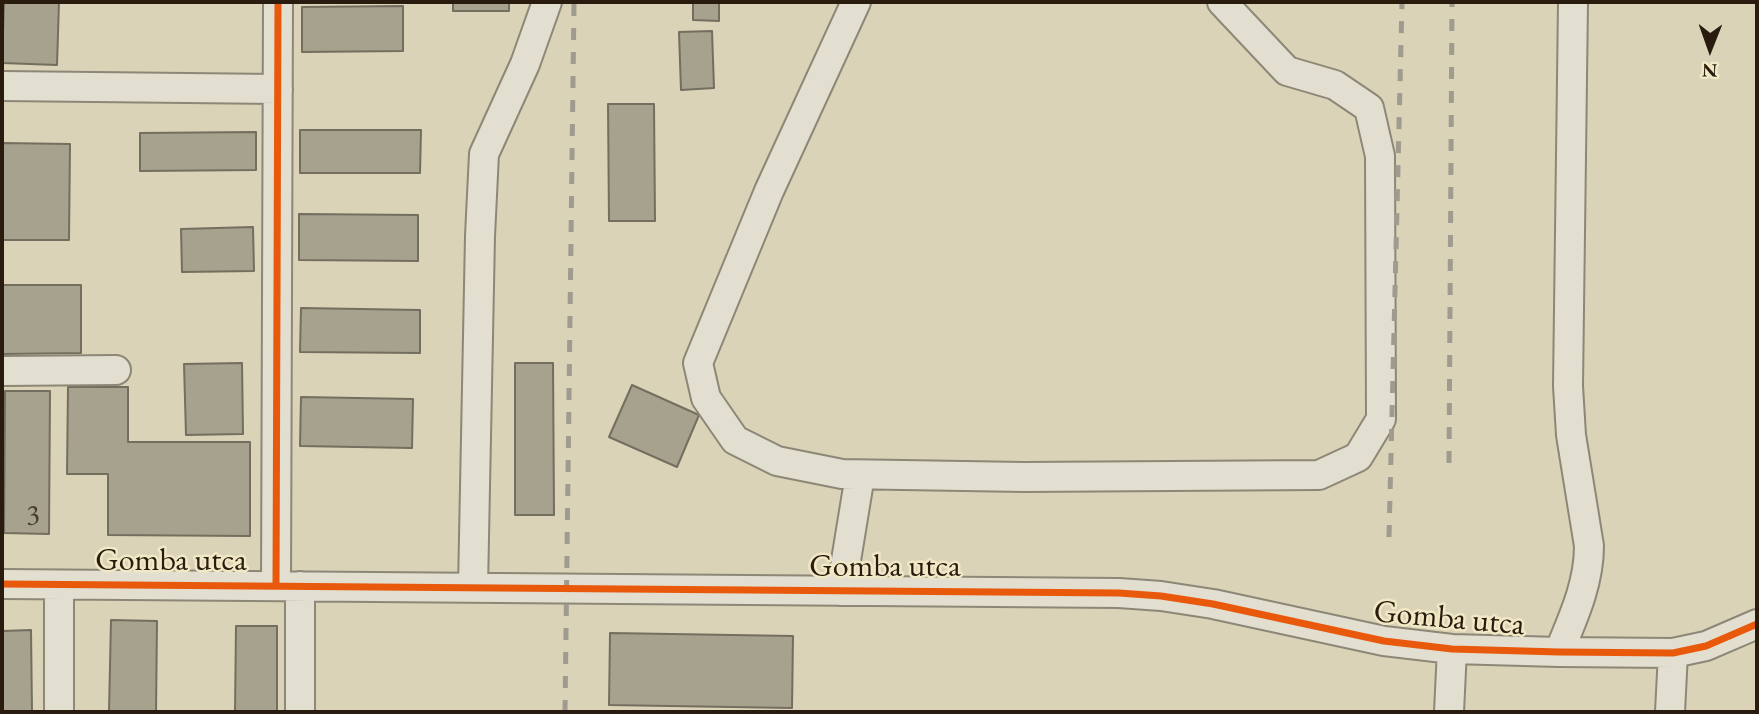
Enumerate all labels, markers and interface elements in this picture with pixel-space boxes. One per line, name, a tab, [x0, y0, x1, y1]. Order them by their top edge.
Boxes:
north arrow	[1675, 14, 1745, 84]
text: N	[1702, 58, 1718, 83]
house number: 3	[26, 499, 40, 533]
street label: Gomba utca	[95, 542, 247, 580]
street label: Gomba utca	[809, 548, 961, 586]
street label: Gomba utca	[1372, 593, 1526, 645]

